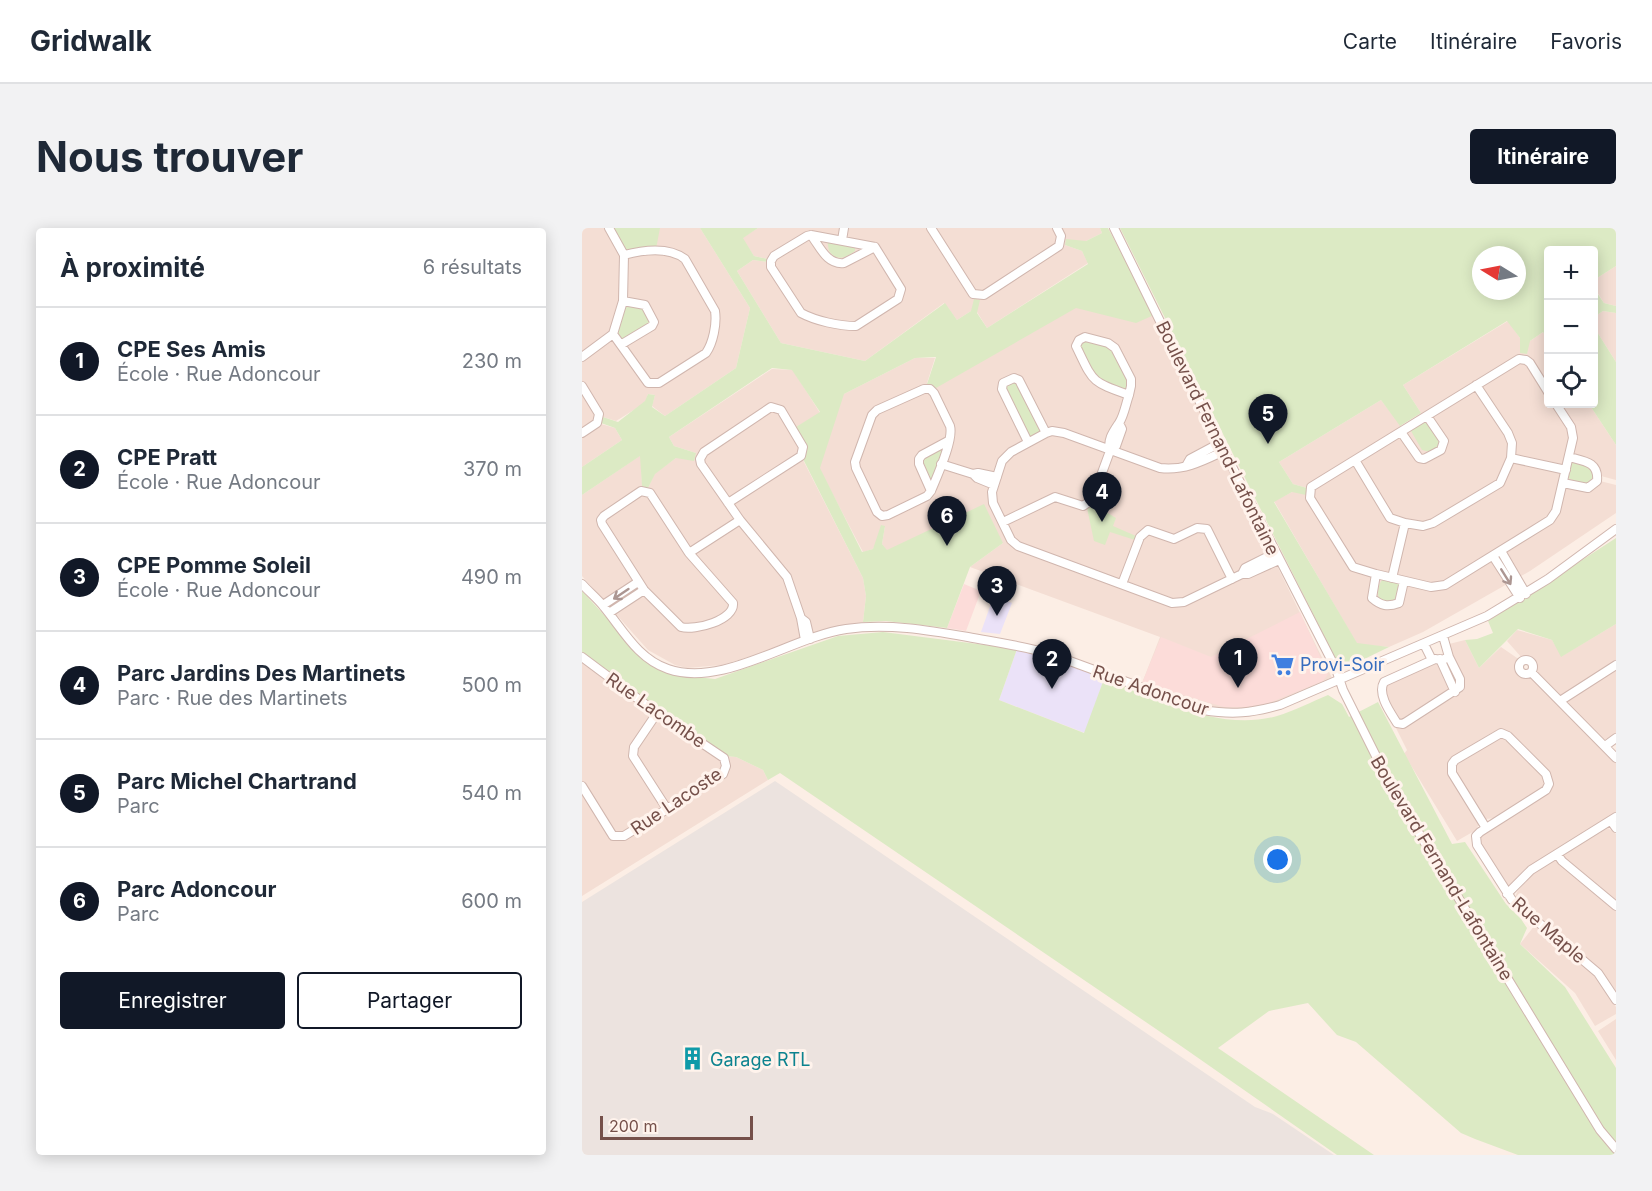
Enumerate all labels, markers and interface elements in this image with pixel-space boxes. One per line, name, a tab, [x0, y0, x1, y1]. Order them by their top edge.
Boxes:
text: Gridwalk	[30, 24, 152, 58]
text: Carte	[1343, 29, 1397, 54]
text: Itinéraire	[1430, 29, 1517, 54]
text: Favoris	[1550, 29, 1622, 54]
button: Itinéraire	[1470, 129, 1616, 184]
text: Nous trouver	[36, 131, 303, 182]
north arrow	[1472, 246, 1526, 300]
map controls	[1544, 246, 1598, 408]
button: +	[1544, 246, 1598, 300]
text: À proximité	[60, 252, 205, 283]
text: 6 résultats	[423, 255, 522, 279]
button: −	[1544, 300, 1598, 354]
street label: Boulevard Fernand-Lafontaine	[1152, 317, 1284, 559]
text: CPE Ses Amis	[117, 336, 266, 362]
text: 1	[75, 349, 84, 373]
text: 230 m	[462, 349, 522, 373]
button: locate	[1544, 354, 1598, 408]
text: École · Rue Adoncour	[117, 362, 321, 386]
pin: 5	[1248, 394, 1288, 444]
text: CPE Pratt	[117, 444, 217, 470]
text: 2	[73, 457, 86, 481]
text: 370 m	[463, 457, 522, 481]
text: École · Rue Adoncour	[117, 470, 321, 494]
pin: 4	[1082, 472, 1122, 522]
pin: 6	[928, 496, 967, 546]
text: CPE Pomme Soleil	[117, 552, 311, 578]
text: 3	[73, 565, 86, 589]
text: 490 m	[461, 565, 522, 589]
pin: 3	[978, 566, 1016, 616]
one-way arrow	[1501, 568, 1513, 585]
text: École · Rue Adoncour	[117, 578, 321, 602]
one-way arrow	[613, 588, 629, 600]
pin: 1	[1218, 638, 1258, 688]
pin: 2	[1032, 640, 1072, 689]
supermarket icon: Provi-Soir	[1269, 651, 1295, 677]
place label: Provi-Soir	[1300, 654, 1385, 675]
text: Parc Jardins Des Martinets	[117, 660, 406, 686]
street label: Rue Adoncour	[1090, 660, 1212, 720]
street label: Rue Lacombe	[602, 668, 710, 752]
text: 4	[73, 673, 86, 697]
text: 500 m	[461, 673, 522, 697]
text: Parc · Rue des Martinets	[117, 686, 348, 710]
street label: Boulevard Fernand-Lafontaine	[1367, 752, 1517, 984]
street label: Rue Lacoste	[627, 763, 725, 839]
text: Parc Michel Chartrand	[117, 768, 357, 794]
text: 5	[73, 781, 86, 805]
text: 540 m	[461, 781, 522, 805]
text: Parc	[117, 794, 160, 818]
your location	[1263, 845, 1292, 874]
text: Parc Adoncour	[117, 876, 276, 902]
text: 6	[73, 889, 86, 913]
text: 600 m	[461, 889, 522, 913]
street label: Rue Maple	[1508, 893, 1590, 967]
text: Parc	[117, 902, 160, 926]
button: Enregistrer	[60, 972, 285, 1029]
button: Partager	[297, 972, 522, 1029]
building icon: Garage RTL	[679, 1046, 705, 1072]
place label: Garage RTL	[710, 1049, 810, 1070]
scale bar	[600, 1113, 753, 1140]
text: 200 m	[609, 1116, 657, 1136]

